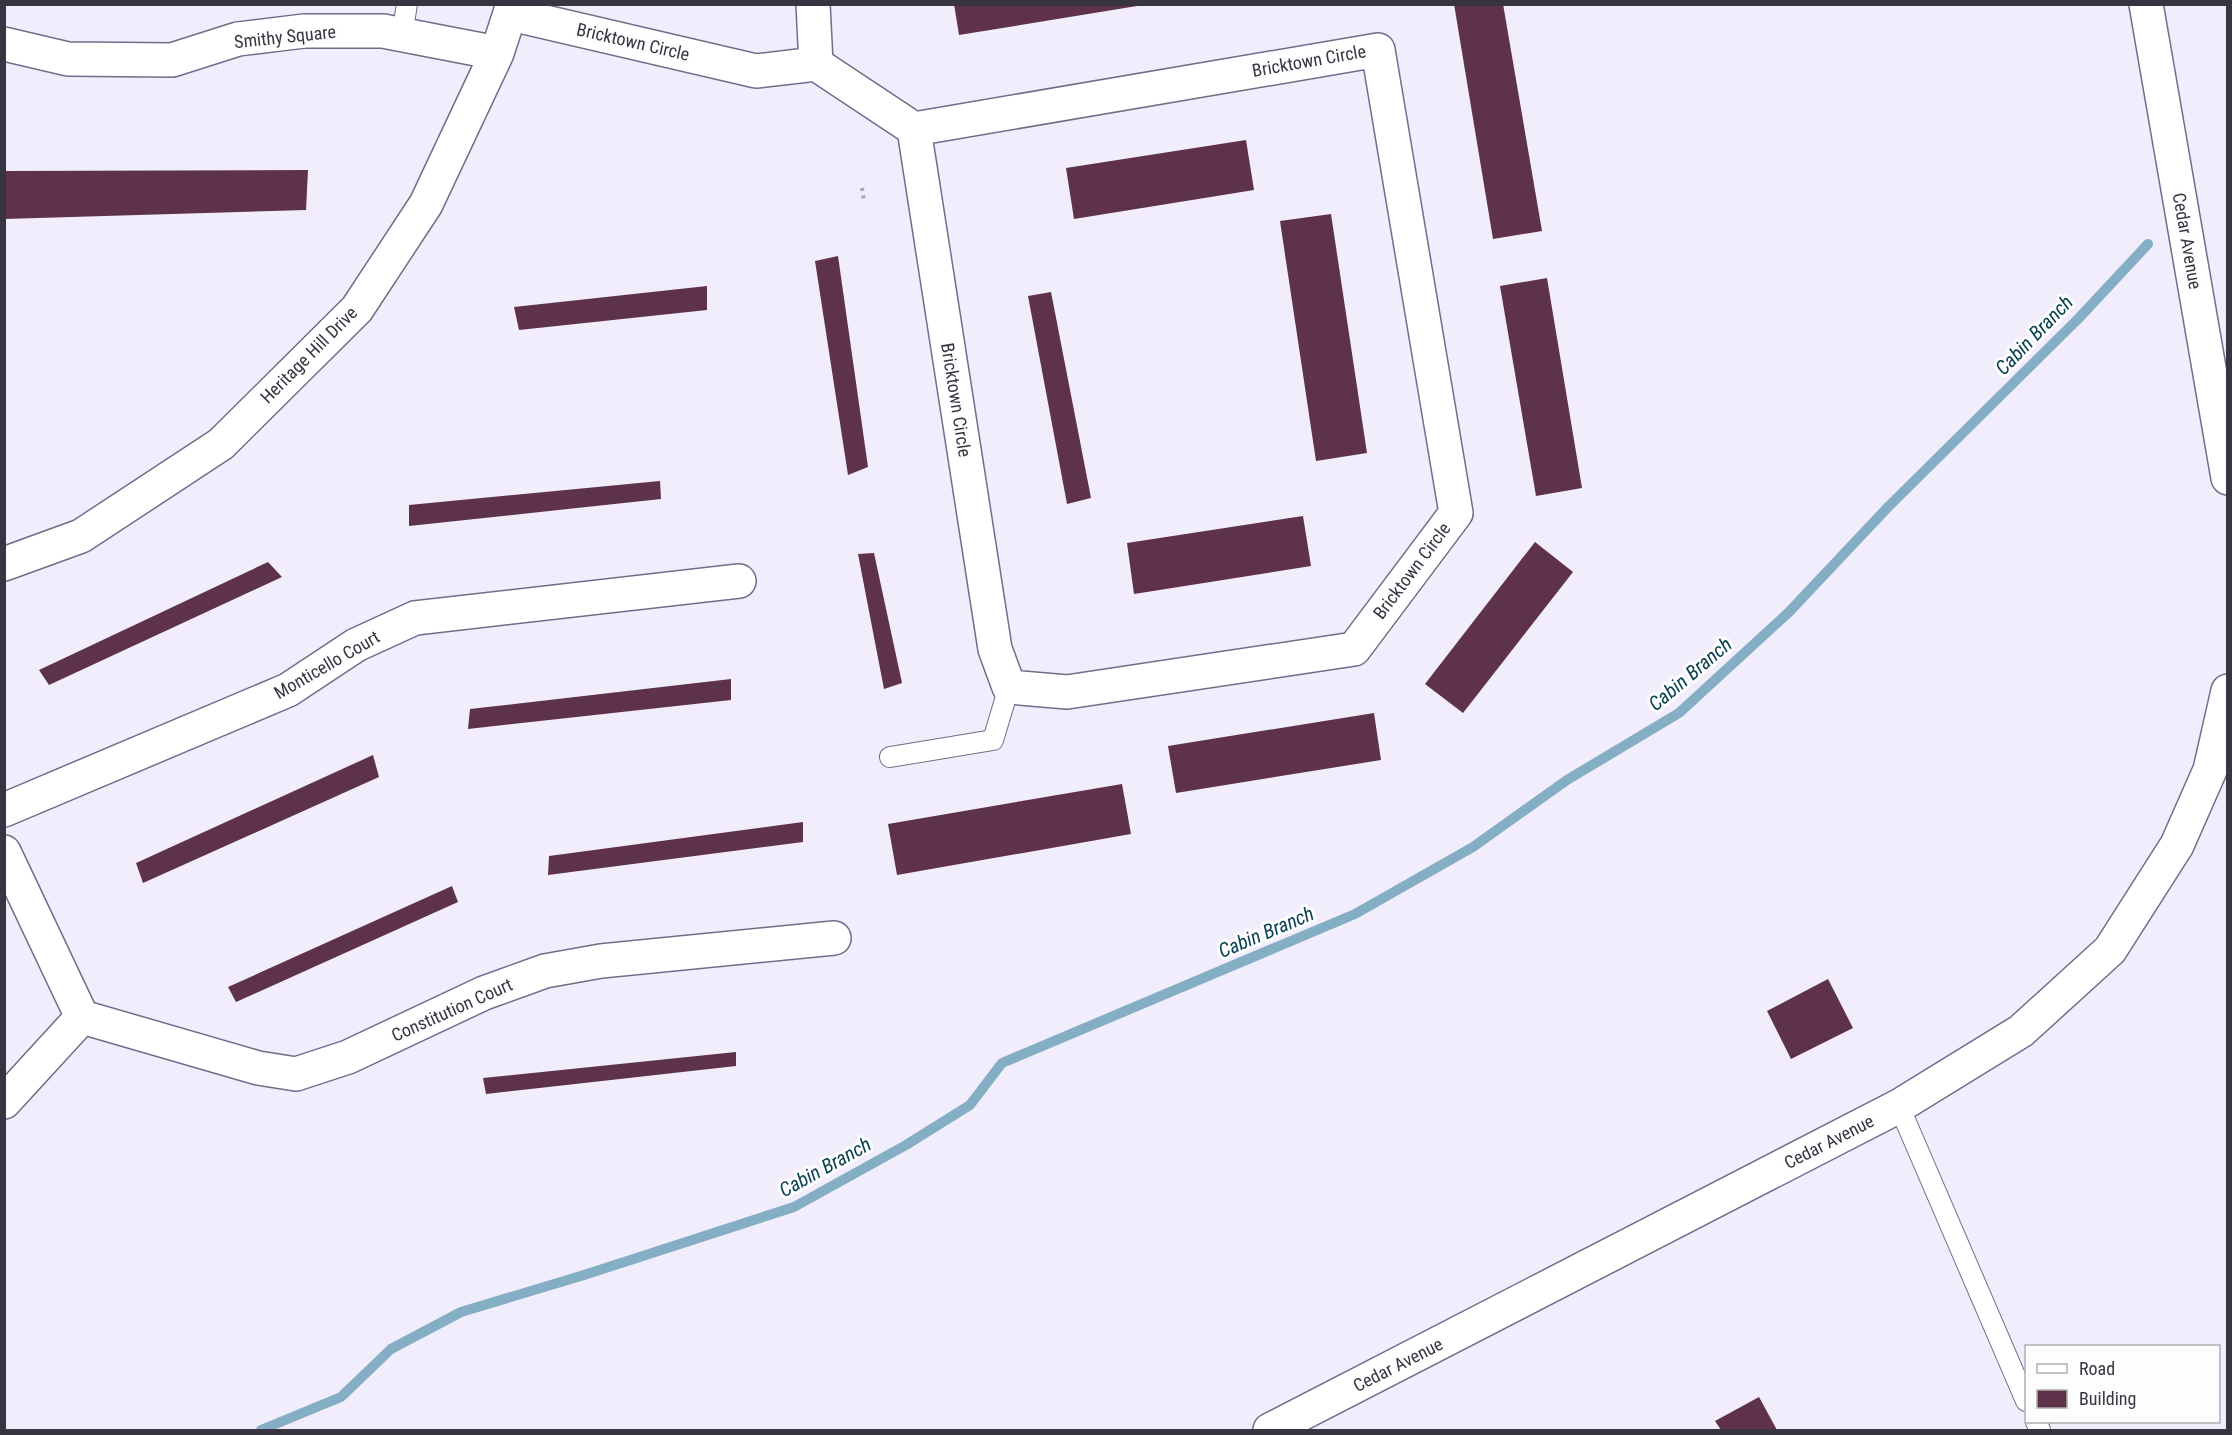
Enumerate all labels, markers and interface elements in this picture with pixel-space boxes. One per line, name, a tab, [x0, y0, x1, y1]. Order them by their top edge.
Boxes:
street label: Bricktown Circle	[575, 18, 692, 65]
street label: Smithy Square	[233, 21, 337, 52]
street label: Bricktown Circle	[1250, 40, 1367, 81]
street label: Cedar Avenue	[2169, 191, 2206, 291]
water label: Cabin Branch	[1990, 290, 2078, 380]
street label: Heritage Hill Drive	[256, 302, 361, 407]
street label: Bricktown Circle	[937, 341, 976, 458]
street label: Bricktown Circle	[1369, 518, 1455, 623]
street label: Monticello Court	[270, 626, 383, 703]
water label: Cabin Branch	[1643, 632, 1737, 716]
water label: Cabin Branch	[1215, 901, 1317, 963]
street label: Constitution Court	[388, 973, 516, 1046]
street label: Cedar Avenue	[1781, 1110, 1877, 1173]
water label: Cabin Branch	[775, 1132, 875, 1202]
street label: Cedar Avenue	[1350, 1333, 1446, 1396]
legend	[2025, 1345, 2220, 1423]
text: Road	[2079, 1358, 2115, 1379]
text: Building	[2079, 1388, 2136, 1409]

